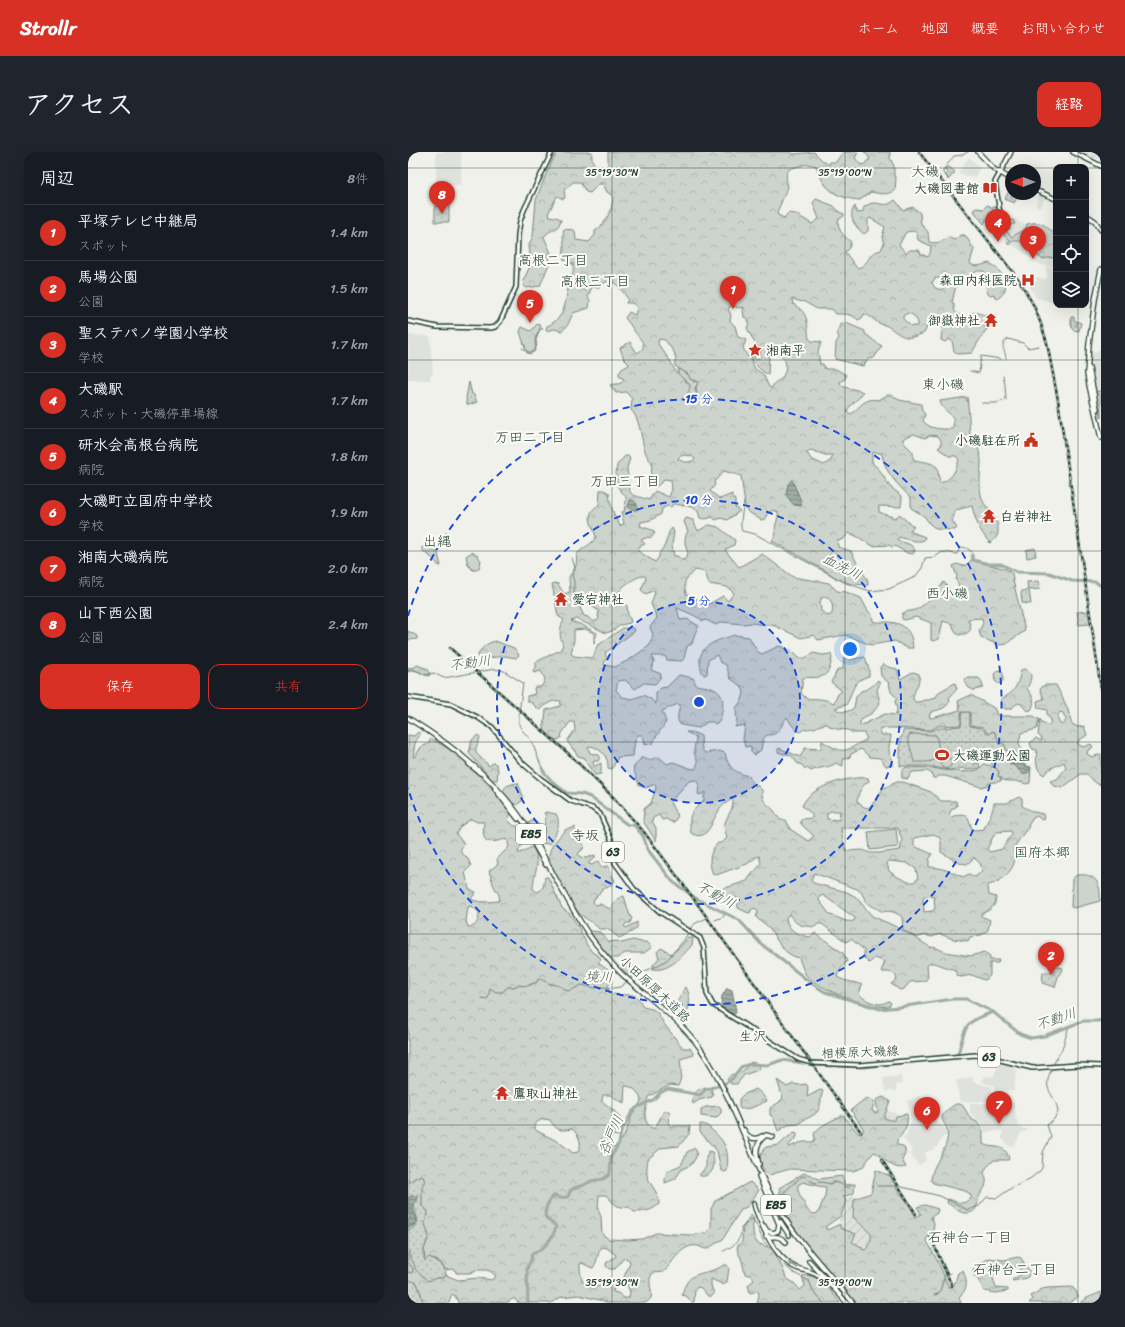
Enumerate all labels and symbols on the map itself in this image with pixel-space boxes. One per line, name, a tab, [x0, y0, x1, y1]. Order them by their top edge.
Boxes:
district label: 大磯	[911, 159, 939, 184]
text: 35°19'30"N	[586, 164, 639, 182]
text: 35°19'00"N	[818, 164, 872, 182]
north arrow	[1005, 164, 1041, 200]
place label: 大磯図書館	[914, 177, 979, 200]
library icon: 大磯図書館	[982, 180, 998, 196]
pin: 8	[429, 181, 455, 214]
pin: 4	[985, 209, 1011, 242]
pin: 3	[1020, 226, 1046, 259]
district label: 高根二丁目	[518, 248, 588, 273]
district label: 高根三丁目	[560, 269, 630, 294]
place label: 森田内科医院	[939, 269, 1017, 292]
hospital icon: 森田内科医院	[1020, 272, 1036, 288]
pin: 1	[720, 276, 746, 309]
pin: 5	[517, 290, 543, 323]
place label: 御嶽神社	[928, 309, 980, 332]
temple icon: 御嶽神社	[983, 312, 999, 328]
place label: 湘南平	[766, 339, 805, 362]
place icon: 湘南平	[747, 342, 763, 358]
district label: 東小磯	[922, 372, 964, 397]
text: 15 分	[685, 388, 713, 410]
district label: 万田二丁目	[495, 425, 565, 450]
place label: 小磯駐在所	[955, 429, 1020, 452]
public building icon: 小磯駐在所	[1023, 432, 1039, 448]
district label: 万田三丁目	[590, 469, 660, 494]
text: 10 分	[685, 489, 713, 511]
place label: 白岩神社	[1000, 505, 1052, 528]
temple icon: 白岩神社	[981, 508, 997, 524]
district label: 出縄	[423, 529, 451, 554]
water label: 血洗川	[818, 547, 866, 587]
district label: 西小磯	[926, 581, 968, 606]
place label: 愛宕神社	[572, 588, 624, 611]
text: 5 分	[688, 590, 710, 612]
temple icon: 愛宕神社	[553, 591, 569, 607]
your location	[840, 639, 860, 659]
water label: 不動川	[448, 648, 492, 678]
centre of rings	[692, 695, 706, 709]
place label: 大磯運動公園	[953, 744, 1031, 767]
sports icon: 大磯運動公園	[934, 747, 950, 763]
district label: 寺坂	[571, 823, 599, 848]
road number: E85	[516, 824, 546, 844]
district label: 国府本郷	[1014, 840, 1070, 865]
road number: 63	[602, 842, 624, 862]
water label: 不動川	[692, 874, 740, 916]
pin: 2	[1038, 942, 1064, 975]
street label: 小田原厚木道路	[614, 950, 696, 1028]
water label: 境川	[585, 964, 613, 990]
water label: 不動川	[1032, 1001, 1080, 1037]
district label: 生沢	[739, 1024, 767, 1049]
street label: 相模原大磯線	[821, 1039, 900, 1065]
road number: 63	[978, 1047, 1000, 1067]
place label: 鷹取山神社	[513, 1082, 578, 1105]
temple icon: 鷹取山神社	[494, 1085, 510, 1101]
pin: 7	[986, 1091, 1012, 1124]
pin: 6	[914, 1097, 940, 1130]
water label: 谷戸川	[591, 1111, 631, 1159]
road number: E85	[761, 1195, 791, 1215]
district label: 石神台一丁目	[928, 1225, 1012, 1250]
district label: 石神台二丁目	[973, 1257, 1057, 1282]
one-way arrow	[787, 1262, 799, 1269]
text: 35°19'30"N	[586, 1274, 639, 1292]
text: 35°19'00"N	[818, 1274, 872, 1292]

